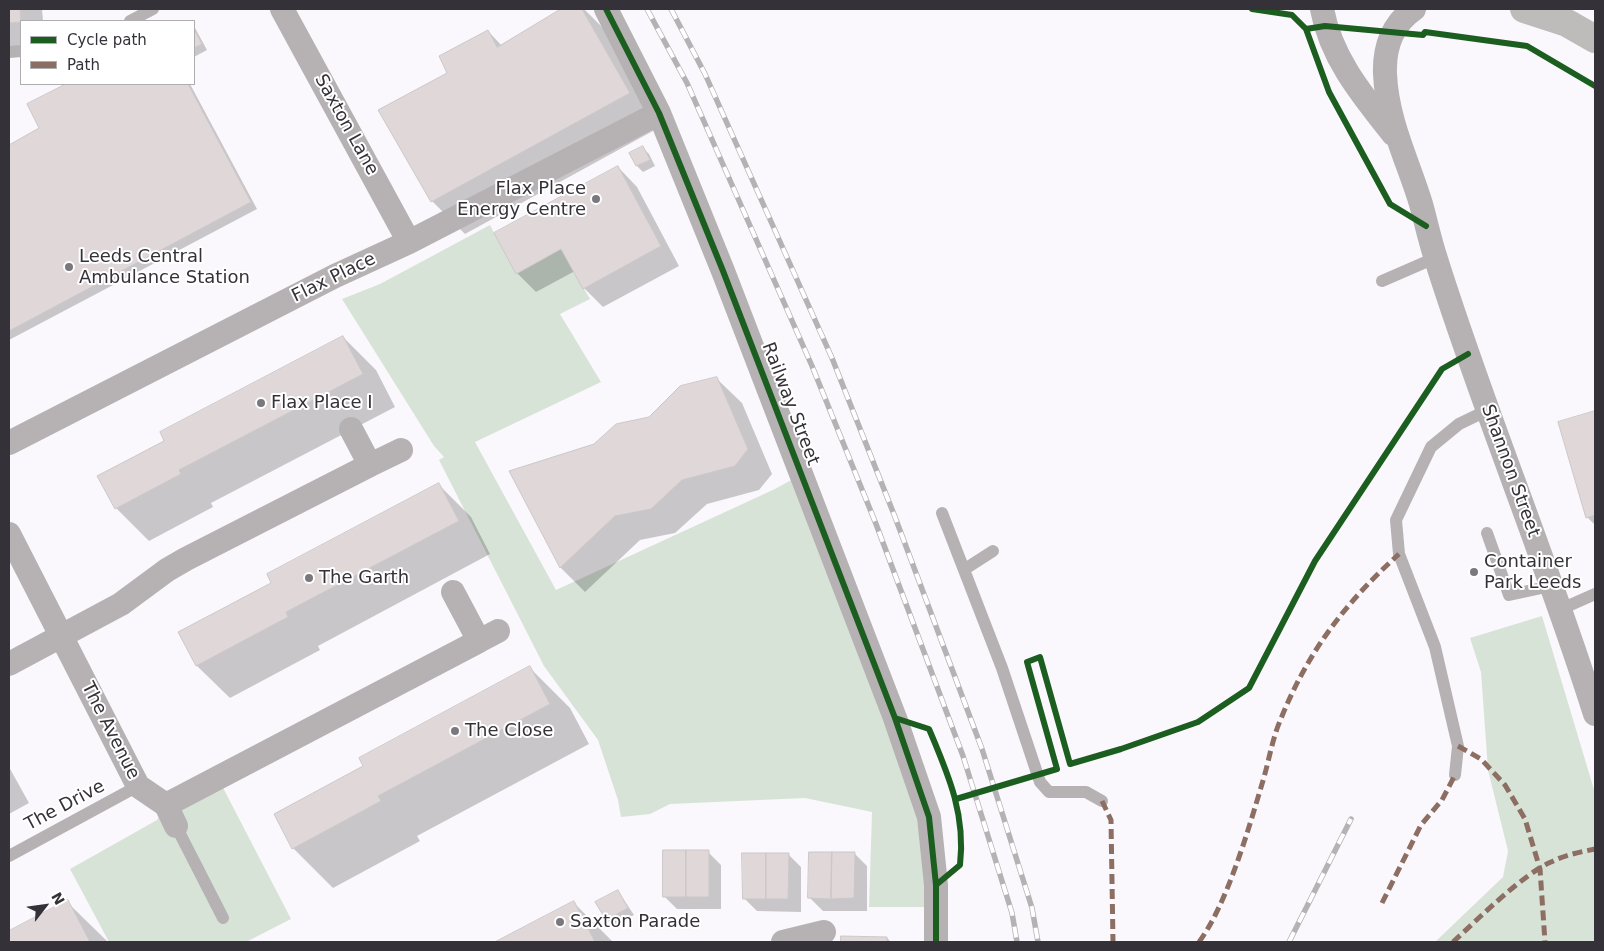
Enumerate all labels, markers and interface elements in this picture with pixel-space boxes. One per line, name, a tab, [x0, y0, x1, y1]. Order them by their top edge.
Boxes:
legend	[20, 20, 195, 85]
text: Cycle path	[67, 31, 147, 49]
text: Path	[67, 56, 100, 74]
street label: Saxton Lane	[309, 71, 383, 179]
place label: Flax Place Energy Centre	[457, 178, 586, 220]
marker: Flax Place Energy Centre	[590, 193, 602, 205]
place label: Leeds Central Ambulance Station	[79, 246, 250, 288]
street label: Flax Place	[289, 248, 379, 308]
marker: Leeds Central Ambulance Station	[63, 261, 75, 273]
street label: Railway Street	[757, 339, 823, 469]
place label: Flax Place I	[271, 392, 373, 414]
marker: Flax Place I	[255, 397, 267, 409]
street label: Shannon Street	[1476, 402, 1544, 540]
place label: Container Park Leeds	[1484, 551, 1581, 594]
marker: Container Park Leeds	[1468, 566, 1480, 578]
place label: The Garth	[319, 567, 409, 589]
marker: The Garth	[303, 572, 315, 584]
street label: The Avenue	[76, 679, 144, 783]
place label: The Close	[465, 720, 553, 742]
marker: The Close	[449, 725, 461, 737]
street label: The Drive	[21, 776, 109, 836]
north arrow	[20, 881, 70, 931]
text: N	[48, 889, 68, 908]
place label: Saxton Parade	[570, 911, 700, 933]
marker: Saxton Parade	[554, 916, 566, 928]

